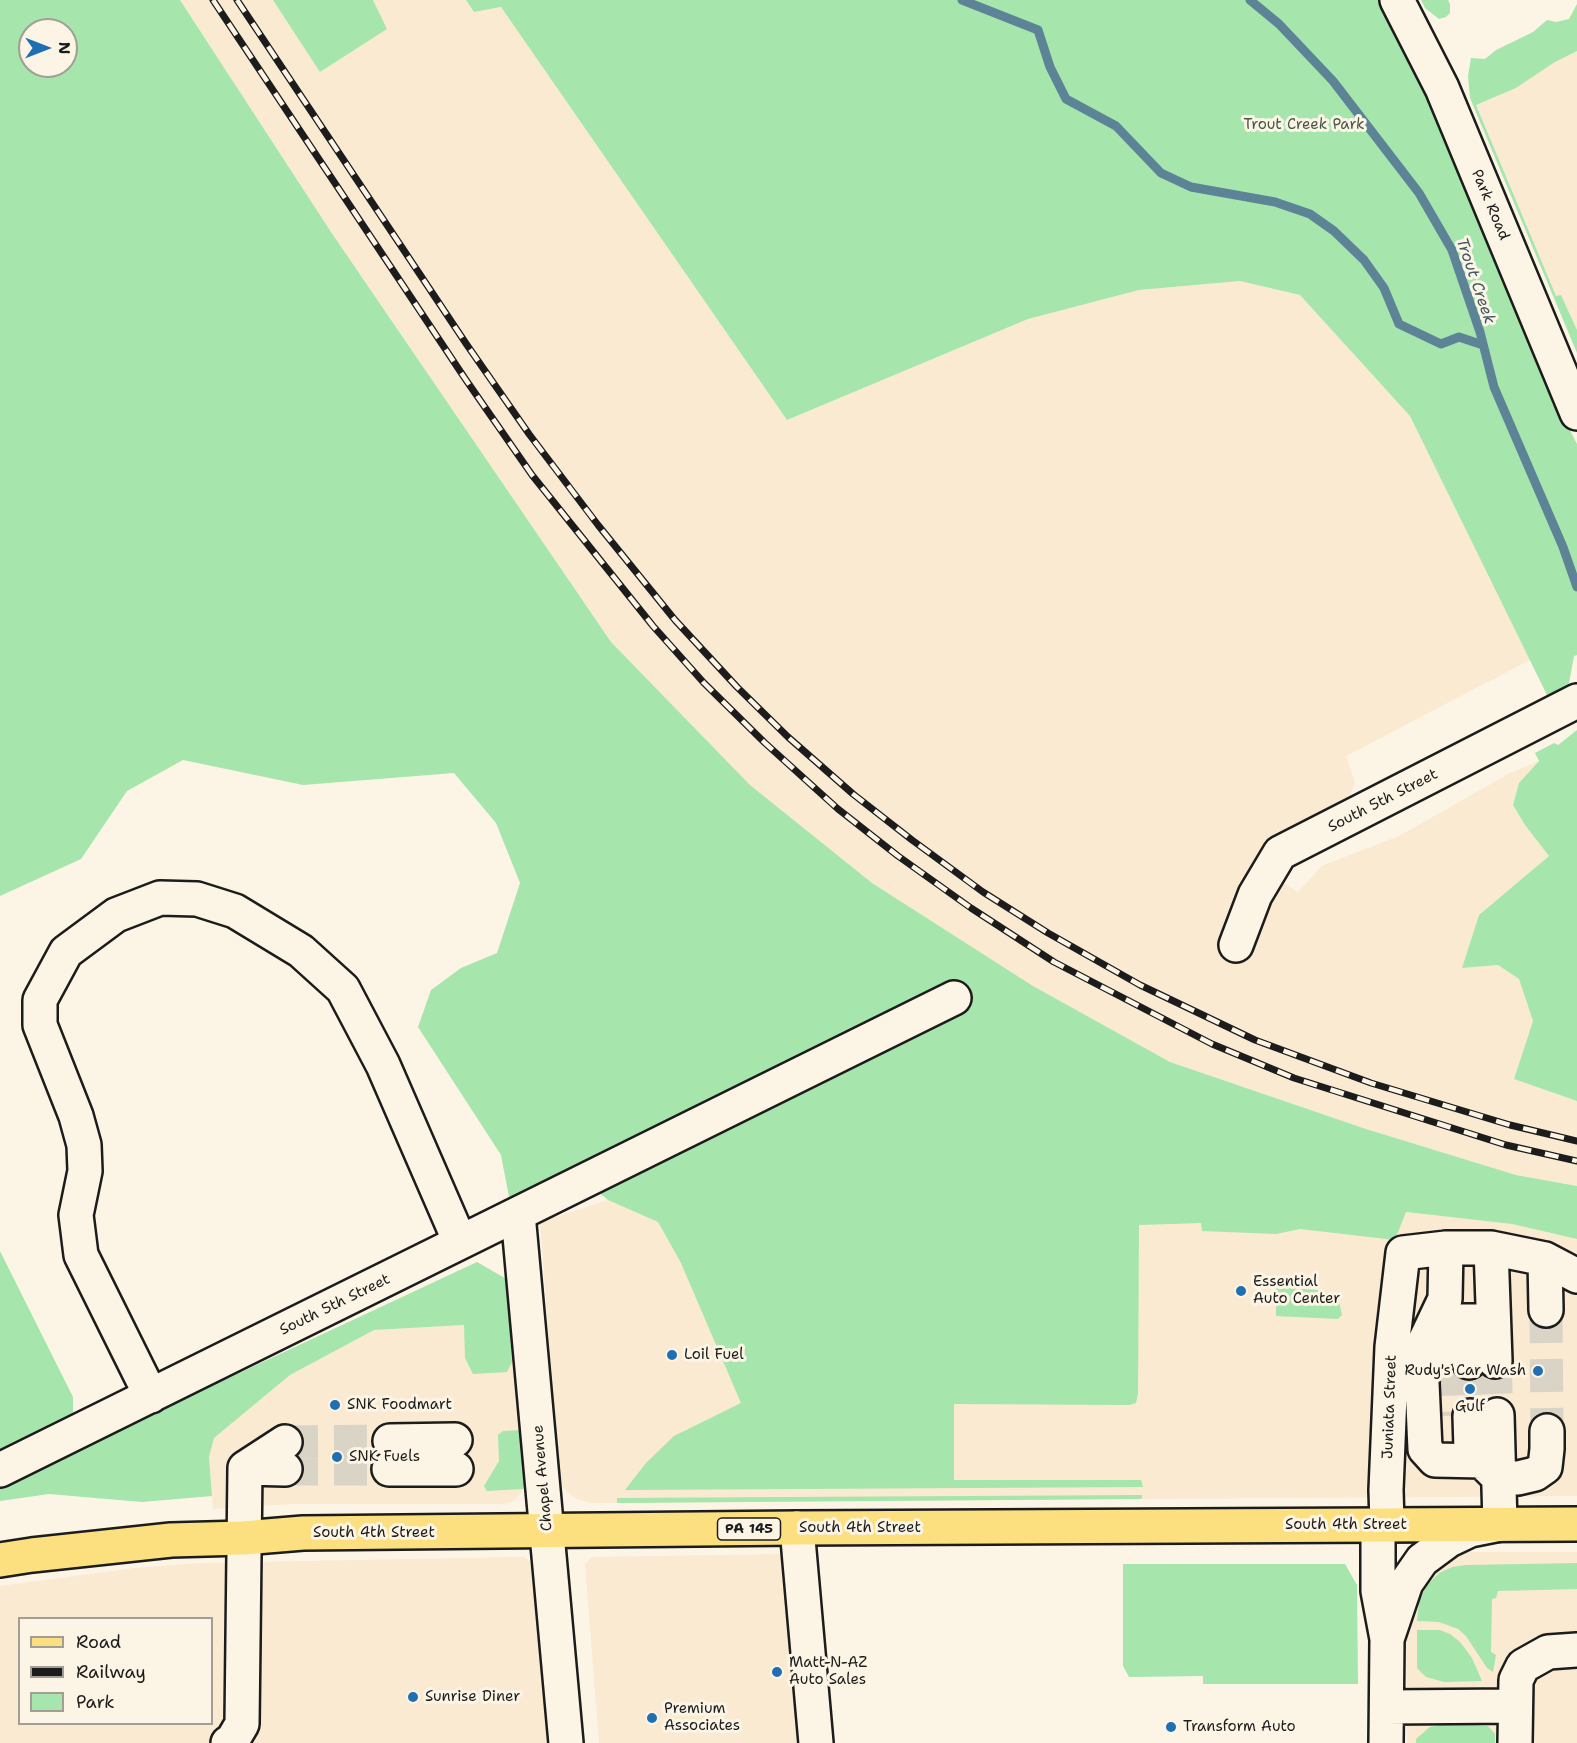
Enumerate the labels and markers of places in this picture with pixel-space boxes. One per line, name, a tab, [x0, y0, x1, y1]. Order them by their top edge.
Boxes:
place label: Essential Auto Center	[1253, 1273, 1340, 1308]
marker: Essential Auto Center	[1234, 1284, 1248, 1298]
place label: Loil Fuel	[684, 1346, 744, 1364]
marker: Loil Fuel	[665, 1348, 679, 1362]
place label: Rudy's Car Wash	[1405, 1362, 1526, 1380]
marker: Rudy's Car Wash	[1531, 1364, 1545, 1378]
marker: Gulf	[1463, 1382, 1477, 1396]
place label: SNK Foodmart	[347, 1396, 452, 1414]
marker: SNK Foodmart	[328, 1398, 342, 1412]
place label: Gulf	[1455, 1398, 1485, 1416]
place label: SNK Fuels	[349, 1448, 420, 1466]
marker: SNK Fuels	[330, 1450, 344, 1464]
place label: Matt-N-AZ Auto Sales	[789, 1654, 867, 1689]
marker: Matt-N-AZ Auto Sales	[770, 1665, 784, 1679]
place label: Sunrise Diner	[425, 1688, 520, 1706]
marker: Sunrise Diner	[406, 1690, 420, 1704]
place label: Premium Associates	[664, 1700, 740, 1735]
marker: Premium Associates	[645, 1711, 659, 1725]
place label: Transform Auto	[1183, 1718, 1296, 1736]
marker: Transform Auto	[1164, 1720, 1178, 1734]

